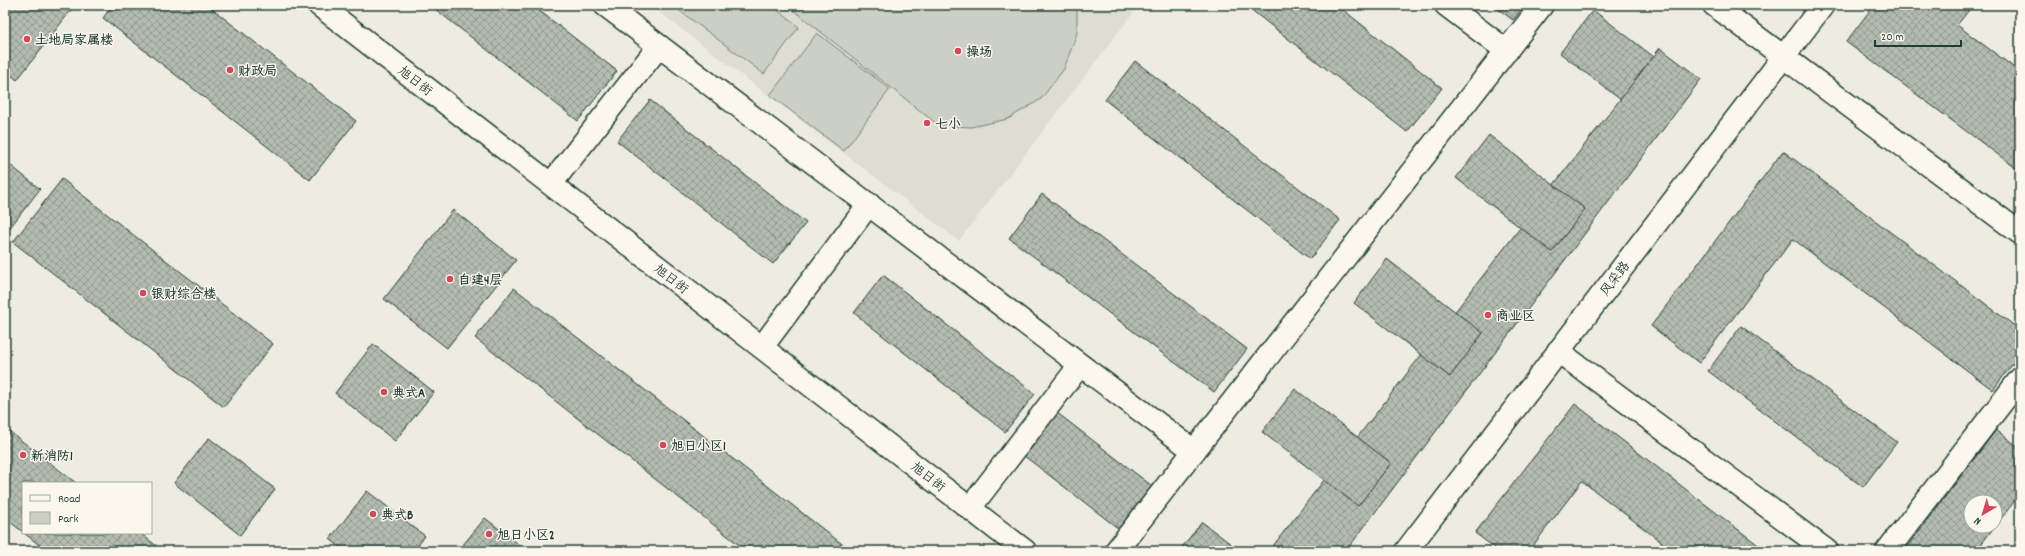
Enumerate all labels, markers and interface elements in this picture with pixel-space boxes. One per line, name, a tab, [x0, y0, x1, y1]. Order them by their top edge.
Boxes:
scale bar	[1875, 22, 1961, 48]
text: 20 m	[1881, 29, 1904, 46]
place label: 土地局家属楼	[35, 32, 113, 51]
marker: 土地局家属楼	[22, 34, 32, 44]
place label: 操场	[966, 44, 992, 63]
marker: 操场	[953, 46, 963, 56]
street label: 旭日街	[393, 62, 436, 101]
place label: 财政局	[238, 63, 277, 82]
marker: 财政局	[225, 65, 235, 75]
place label: 七小	[935, 116, 961, 135]
marker: 七小	[922, 118, 932, 128]
street label: 风采路	[1597, 258, 1635, 301]
street label: 旭日街	[649, 260, 692, 299]
place label: 自建4层	[458, 272, 502, 291]
marker: 自建4层	[445, 274, 455, 284]
place label: 银财综合楼	[151, 286, 216, 305]
marker: 银财综合楼	[138, 288, 148, 298]
place label: 商业区	[1496, 308, 1535, 327]
marker: 商业区	[1483, 310, 1493, 320]
place label: 典式A	[392, 385, 425, 404]
marker: 典式A	[379, 387, 389, 397]
place label: 旭日小区1	[671, 438, 726, 457]
marker: 旭日小区1	[658, 440, 668, 450]
place label: 新消防1	[31, 448, 73, 467]
marker: 新消防1	[18, 450, 28, 460]
street label: 旭日街	[906, 458, 949, 497]
legend	[22, 482, 152, 534]
text: Road	[58, 491, 80, 508]
north arrow	[1963, 494, 2003, 534]
place label: 典式B	[381, 507, 413, 526]
marker: 典式B	[368, 509, 378, 519]
text: Park	[58, 511, 79, 528]
text: N	[1971, 512, 1985, 528]
place label: 旭日小区2	[497, 527, 555, 546]
marker: 旭日小区2	[484, 529, 494, 539]

